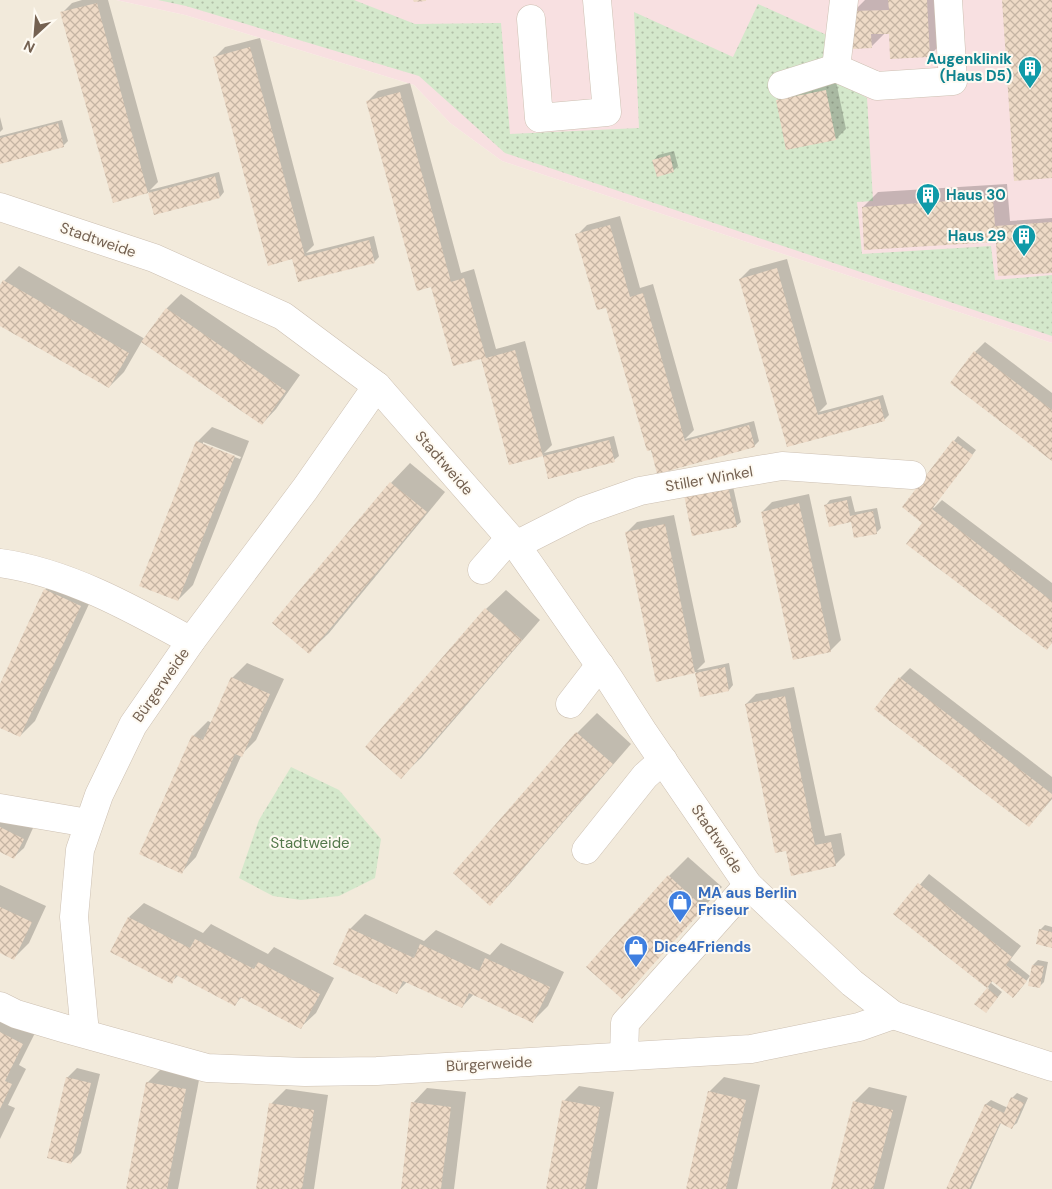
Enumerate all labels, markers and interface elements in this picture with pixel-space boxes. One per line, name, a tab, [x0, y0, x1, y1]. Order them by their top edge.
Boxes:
north arrow	[10, 10, 60, 60]
text: N	[21, 36, 38, 57]
place label: Augenklinik (Haus D5)	[927, 49, 1012, 86]
building icon: Augenklinik (Haus D5)	[1017, 55, 1043, 89]
building icon: Haus 30	[915, 182, 941, 216]
place label: Haus 30	[946, 185, 1006, 205]
street label: Stadtweide	[57, 218, 139, 262]
building icon: Haus 29	[1011, 223, 1037, 257]
place label: Haus 29	[948, 226, 1006, 246]
street label: Stadtweide	[410, 427, 478, 499]
street label: Stiller Winkel	[664, 461, 754, 497]
street label: Bürgerweide	[128, 644, 194, 726]
street label: Stadtweide	[687, 801, 747, 877]
park label: Stadtweide	[270, 833, 350, 853]
place label: MA aus Berlin Friseur	[698, 883, 797, 920]
shop icon: MA aus Berlin Friseur	[667, 889, 693, 923]
shop icon: Dice4Friends	[623, 934, 649, 968]
place label: Dice4Friends	[654, 937, 751, 957]
street label: Bürgerweide	[445, 1052, 533, 1076]

